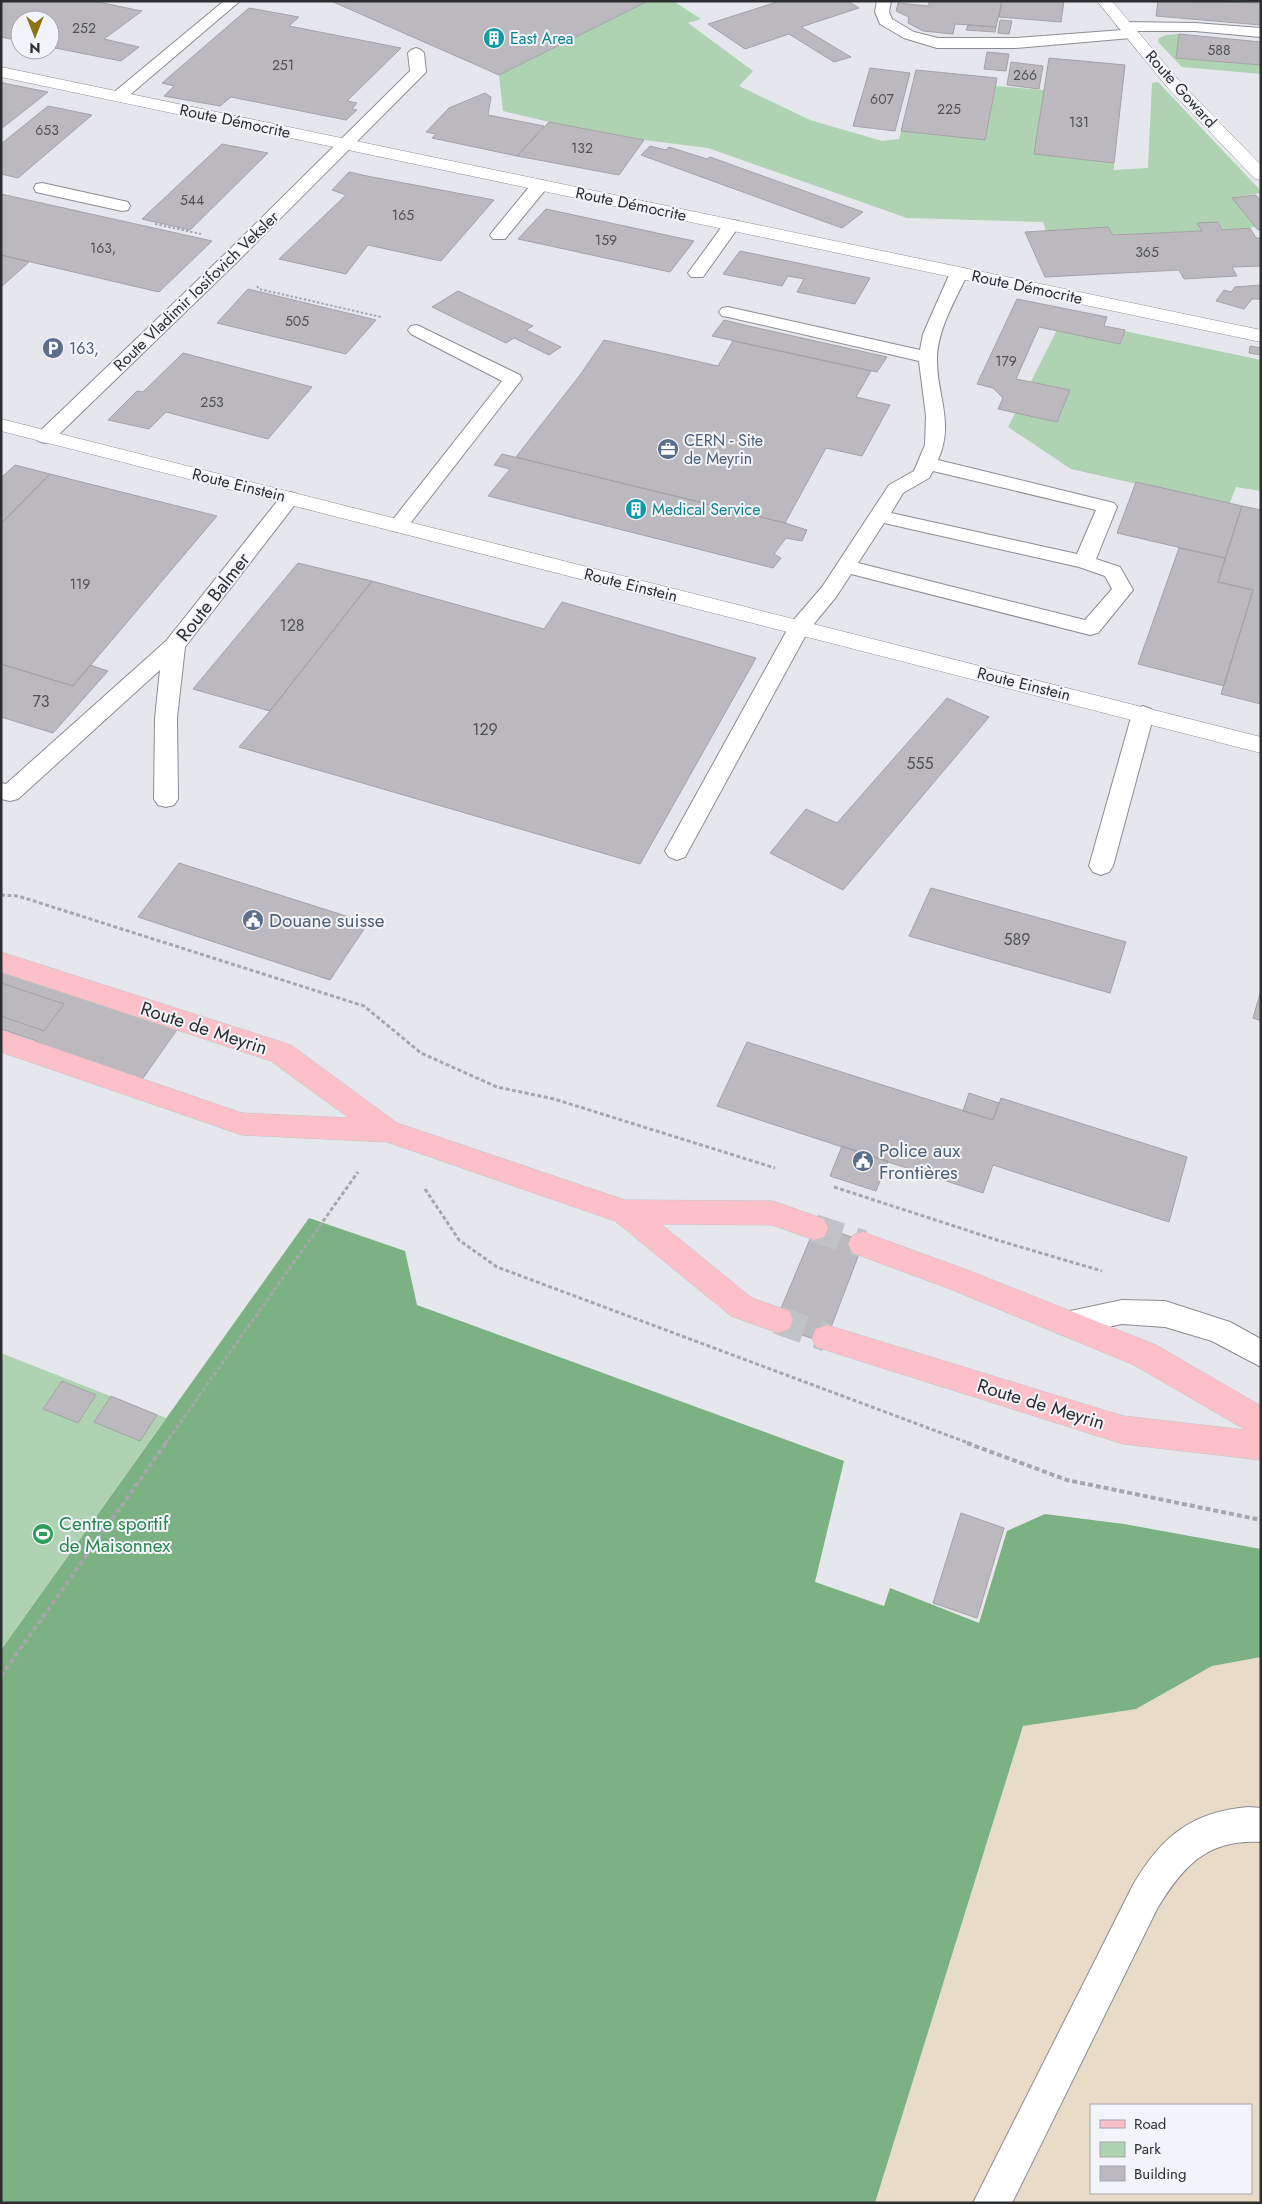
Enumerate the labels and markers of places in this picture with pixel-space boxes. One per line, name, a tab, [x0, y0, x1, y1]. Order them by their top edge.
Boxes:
building icon: East Area	[482, 26, 506, 50]
place label: East Area	[510, 27, 573, 50]
parking icon: 163,	[41, 336, 65, 360]
place label: 163,	[69, 337, 99, 360]
place label: CERN - Site de Meyrin	[684, 429, 763, 470]
office icon: CERN - Site de Meyrin	[656, 437, 680, 461]
building icon: Medical Service	[624, 497, 648, 521]
place label: Medical Service	[652, 498, 760, 521]
place label: Douane suisse	[269, 907, 385, 934]
public building icon: Douane suisse	[241, 908, 265, 932]
place label: Police aux Frontières	[879, 1137, 960, 1186]
public building icon: Police aux Frontières	[851, 1149, 875, 1173]
place label: Centre sportif de Maisonnex	[59, 1510, 170, 1559]
sports icon: Centre sportif de Maisonnex	[31, 1522, 55, 1546]

